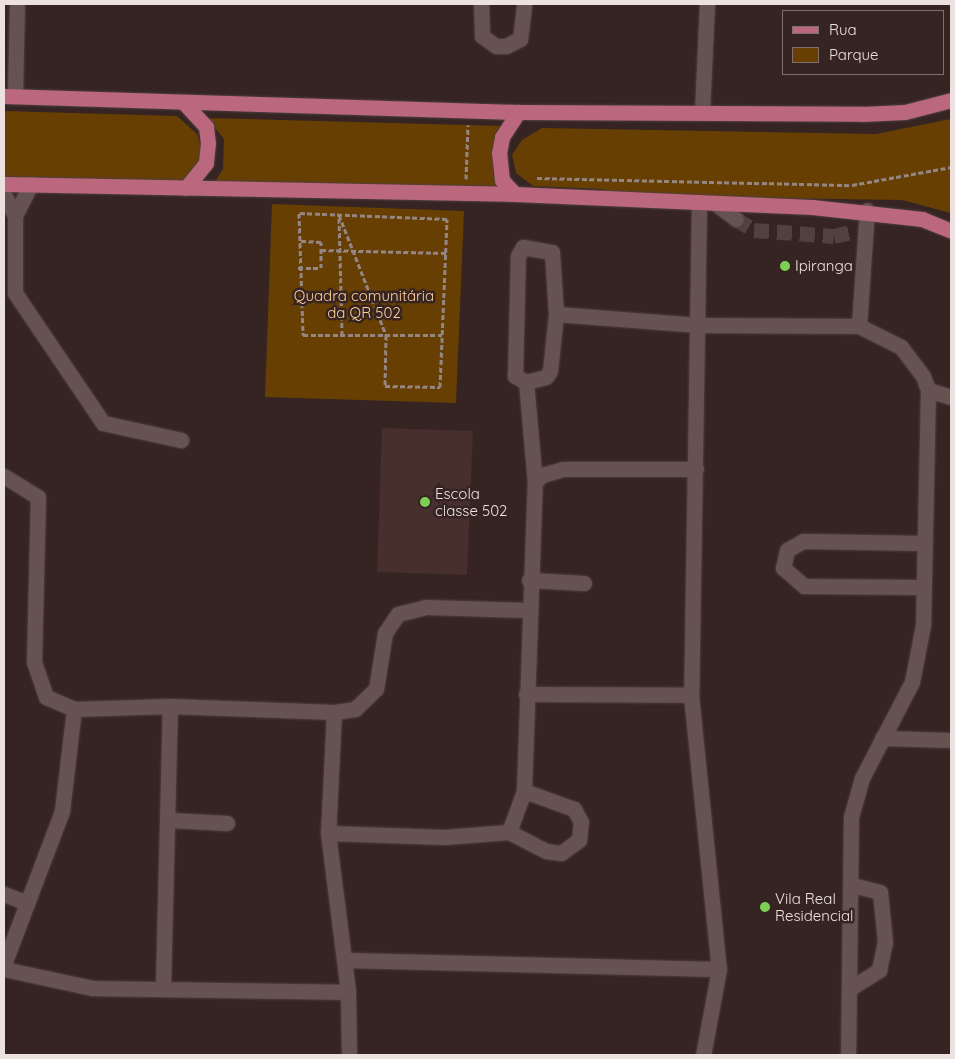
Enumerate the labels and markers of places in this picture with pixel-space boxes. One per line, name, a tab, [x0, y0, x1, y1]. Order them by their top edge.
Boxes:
place label: Ipiranga	[795, 257, 853, 275]
marker: Ipiranga	[779, 260, 791, 272]
place label: Escola classe 502	[435, 484, 507, 519]
marker: Escola classe 502	[419, 496, 431, 508]
place label: Vila Real Residencial	[775, 889, 853, 924]
marker: Vila Real Residencial	[759, 901, 771, 913]

